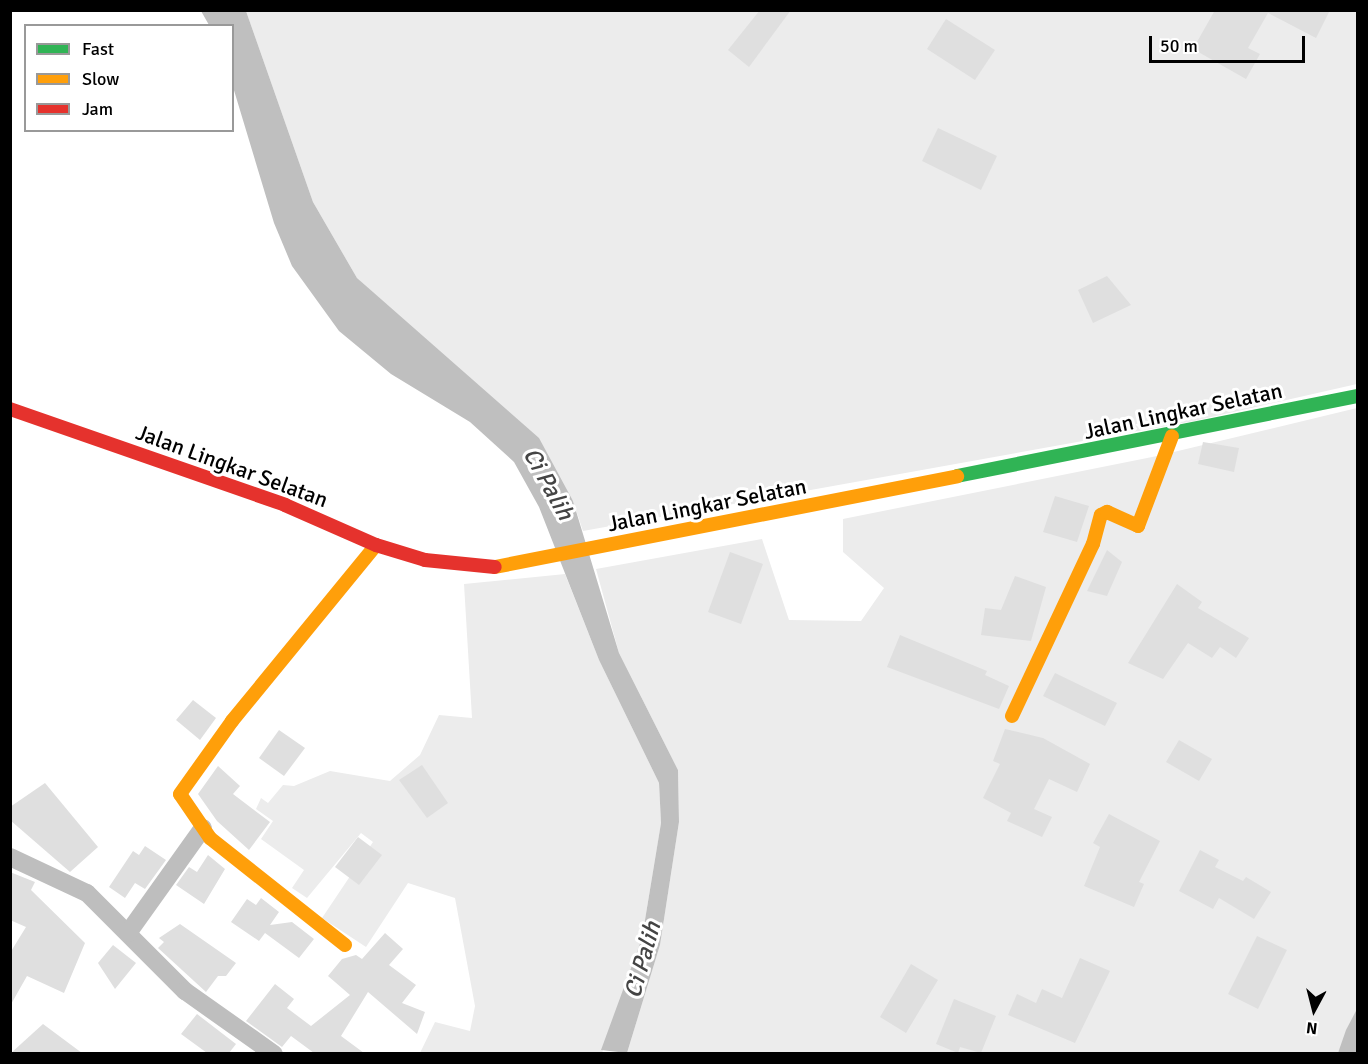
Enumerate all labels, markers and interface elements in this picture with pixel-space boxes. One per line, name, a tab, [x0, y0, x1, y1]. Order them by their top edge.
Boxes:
legend	[24, 24, 234, 132]
scale bar	[1152, 24, 1308, 62]
text: 50 m	[1160, 35, 1198, 57]
text: Fast	[82, 38, 114, 60]
text: Slow	[82, 68, 119, 90]
text: Jam	[82, 98, 113, 120]
street label: Jalan Lingkar Selatan	[1081, 377, 1285, 445]
street label: Jalan Lingkar Selatan	[132, 419, 332, 513]
water label: Ci Palih	[516, 443, 580, 525]
street label: Jalan Lingkar Selatan	[605, 473, 809, 537]
water label: Ci Palih	[618, 919, 668, 1001]
north arrow	[1284, 980, 1344, 1040]
text: N	[1305, 1017, 1319, 1038]

